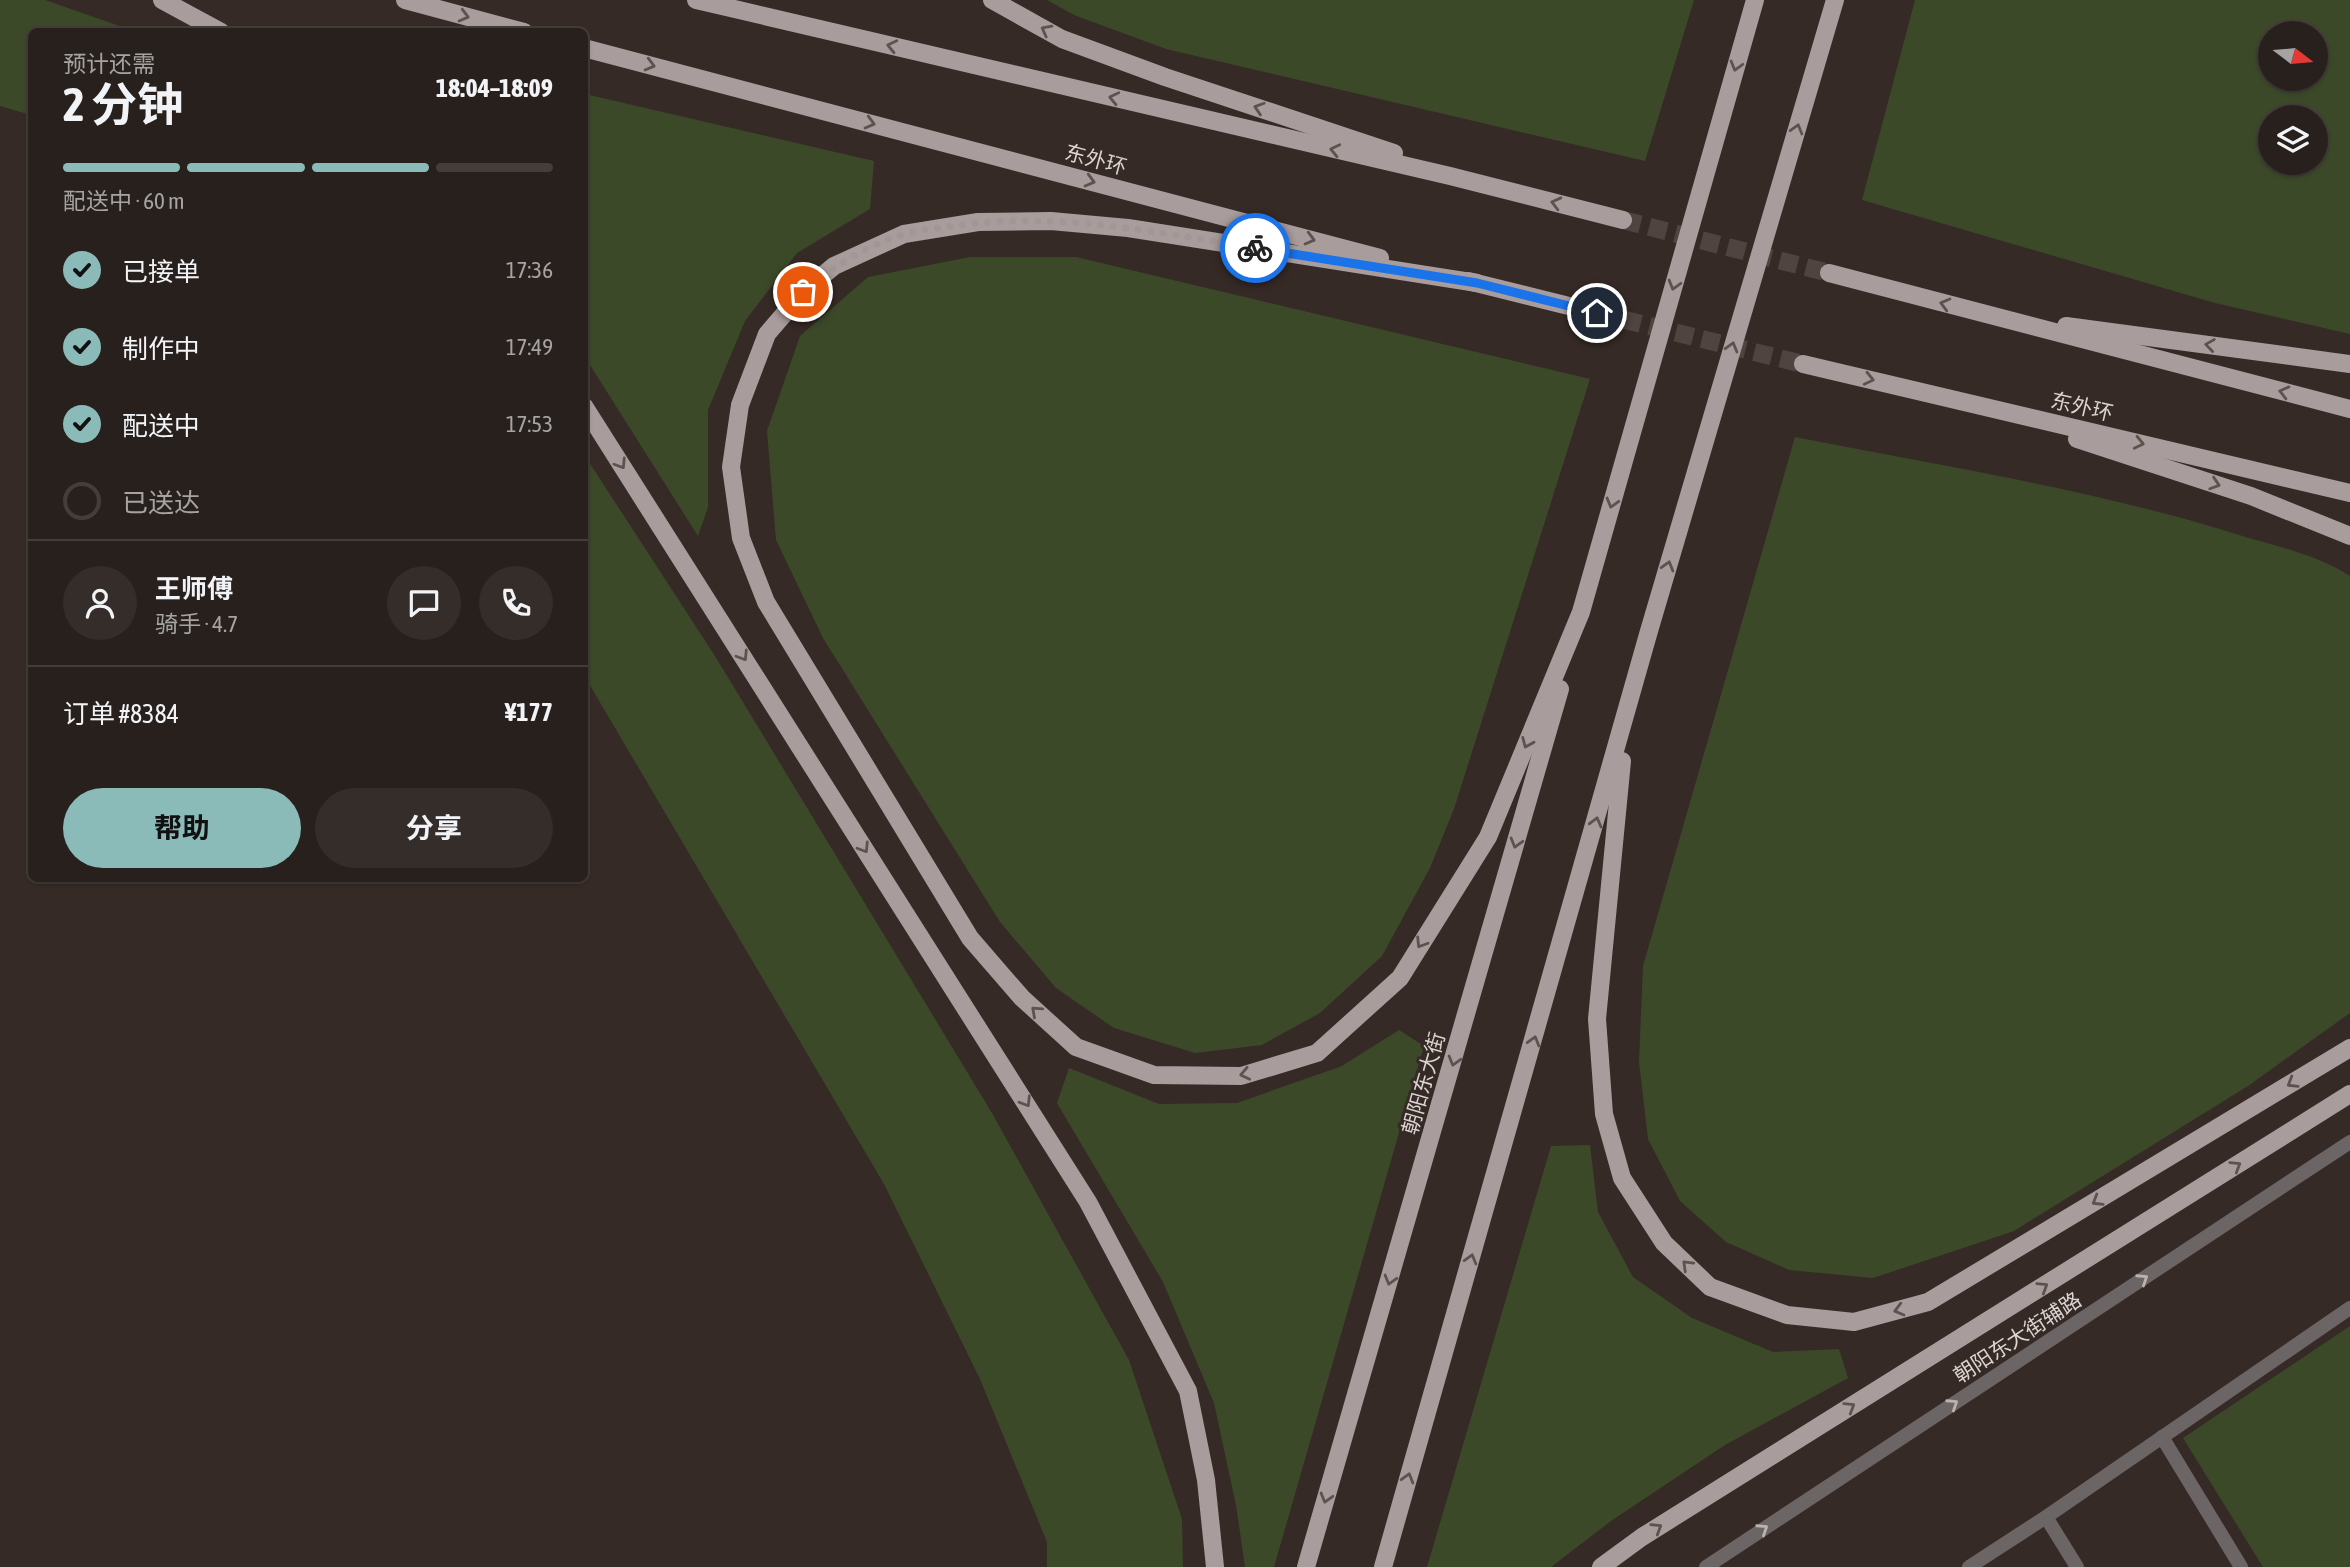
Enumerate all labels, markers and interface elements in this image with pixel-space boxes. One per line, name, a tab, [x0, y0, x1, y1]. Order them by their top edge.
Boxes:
one-way arrow	[458, 8, 470, 22]
north arrow	[2258, 21, 2328, 91]
map controls	[2258, 21, 2328, 175]
one-way arrow	[1041, 25, 1053, 38]
one-way arrow	[886, 40, 898, 54]
text: 预计还需	[63, 51, 155, 77]
one-way arrow	[644, 57, 656, 71]
one-way arrow	[1730, 59, 1745, 71]
text: 18:04–18:09	[436, 73, 553, 103]
text: 2 分钟	[63, 78, 183, 131]
one-way arrow	[1108, 92, 1120, 106]
one-way arrow	[1254, 102, 1266, 116]
button: layers	[2258, 105, 2328, 175]
one-way arrow	[864, 115, 876, 129]
one-way arrow	[1788, 124, 1803, 136]
street label: 东外环	[1062, 139, 1130, 179]
one-way arrow	[1329, 143, 1341, 158]
one-way arrow	[1084, 173, 1096, 187]
text: 配送中 · 60 m	[63, 188, 185, 214]
one-way arrow	[1551, 197, 1563, 211]
courier	[1220, 213, 1290, 283]
icon: bike	[1236, 229, 1274, 267]
one-way arrow	[1304, 231, 1316, 246]
icon: check	[63, 251, 101, 289]
text: 已接单	[122, 257, 200, 287]
text: 17:36	[506, 257, 553, 283]
pin	[773, 262, 833, 322]
icon: bag	[784, 273, 822, 311]
one-way arrow	[1668, 278, 1683, 290]
pin	[1567, 283, 1627, 343]
icon: home	[1578, 294, 1616, 332]
one-way arrow	[1939, 298, 1951, 312]
icon: check	[63, 328, 101, 366]
text: 制作中	[122, 334, 200, 364]
text: 17:49	[506, 334, 553, 360]
one-way arrow	[2204, 338, 2215, 353]
one-way arrow	[1724, 342, 1739, 354]
one-way arrow	[1863, 371, 1875, 385]
one-way arrow	[2278, 386, 2290, 400]
street label: 东外环	[2049, 387, 2115, 425]
icon: check	[63, 405, 101, 443]
text: 配送中	[122, 411, 200, 441]
text: 17:53	[506, 411, 553, 437]
one-way arrow	[2132, 435, 2144, 449]
one-way arrow	[613, 456, 626, 469]
one-way arrow	[2208, 476, 2220, 490]
text: 已送达	[122, 488, 200, 518]
one-way arrow	[1606, 497, 1621, 509]
one-way arrow	[1660, 560, 1674, 572]
button: person	[63, 566, 137, 640]
button: chat	[387, 566, 461, 640]
button: phone	[479, 566, 553, 640]
text: 王师傅	[155, 574, 233, 604]
text: 骑手 · 4.7	[155, 611, 238, 637]
one-way arrow	[734, 648, 747, 661]
text: ¥177	[505, 697, 553, 727]
text: 订单 #8384	[63, 699, 179, 729]
one-way arrow	[1521, 735, 1535, 748]
button: 帮助	[63, 788, 301, 868]
button: 分享	[315, 788, 553, 868]
one-way arrow	[1588, 816, 1602, 828]
one-way arrow	[1510, 836, 1525, 848]
one-way arrow	[856, 840, 869, 853]
one-way arrow	[1417, 936, 1430, 949]
one-way arrow	[1032, 1007, 1045, 1020]
street label: 朝阳东大街	[1397, 1029, 1449, 1137]
one-way arrow	[1526, 1035, 1540, 1047]
one-way arrow	[1447, 1055, 1462, 1067]
one-way arrow	[1239, 1065, 1251, 1080]
one-way arrow	[2286, 1075, 2299, 1088]
one-way arrow	[1017, 1095, 1030, 1108]
one-way arrow	[2228, 1162, 2241, 1175]
one-way arrow	[2091, 1193, 2104, 1206]
one-way arrow	[1463, 1253, 1477, 1265]
one-way arrow	[1682, 1260, 1695, 1273]
one-way arrow	[1384, 1273, 1398, 1285]
one-way arrow	[2135, 1274, 2148, 1287]
one-way arrow	[2035, 1282, 2048, 1295]
street label: 朝阳东大街辅路	[1949, 1287, 2085, 1387]
one-way arrow	[1893, 1302, 1905, 1317]
one-way arrow	[1945, 1400, 1958, 1412]
one-way arrow	[1842, 1403, 1855, 1416]
one-way arrow	[1400, 1472, 1415, 1484]
one-way arrow	[1320, 1492, 1335, 1504]
one-way arrow	[1649, 1523, 1662, 1536]
one-way arrow	[1755, 1525, 1768, 1538]

